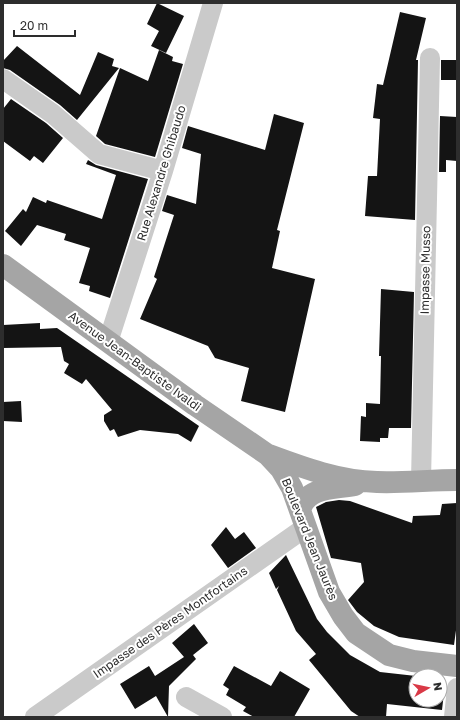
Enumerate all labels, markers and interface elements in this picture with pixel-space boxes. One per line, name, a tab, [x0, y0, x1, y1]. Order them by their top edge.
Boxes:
scale bar	[14, 12, 75, 38]
text: 20 m	[20, 18, 48, 33]
street label: Rue Alexandre Ghibaudo	[133, 103, 189, 243]
street label: Impasse Musso	[417, 226, 433, 314]
street label: Avenue Jean-Baptiste Ivaldi	[66, 308, 204, 414]
street label: Boulevard Jean Jaurès	[279, 476, 341, 602]
street label: Impasse des Pères Montfortains	[90, 563, 250, 681]
north arrow	[408, 668, 448, 708]
text: N	[431, 681, 445, 692]

